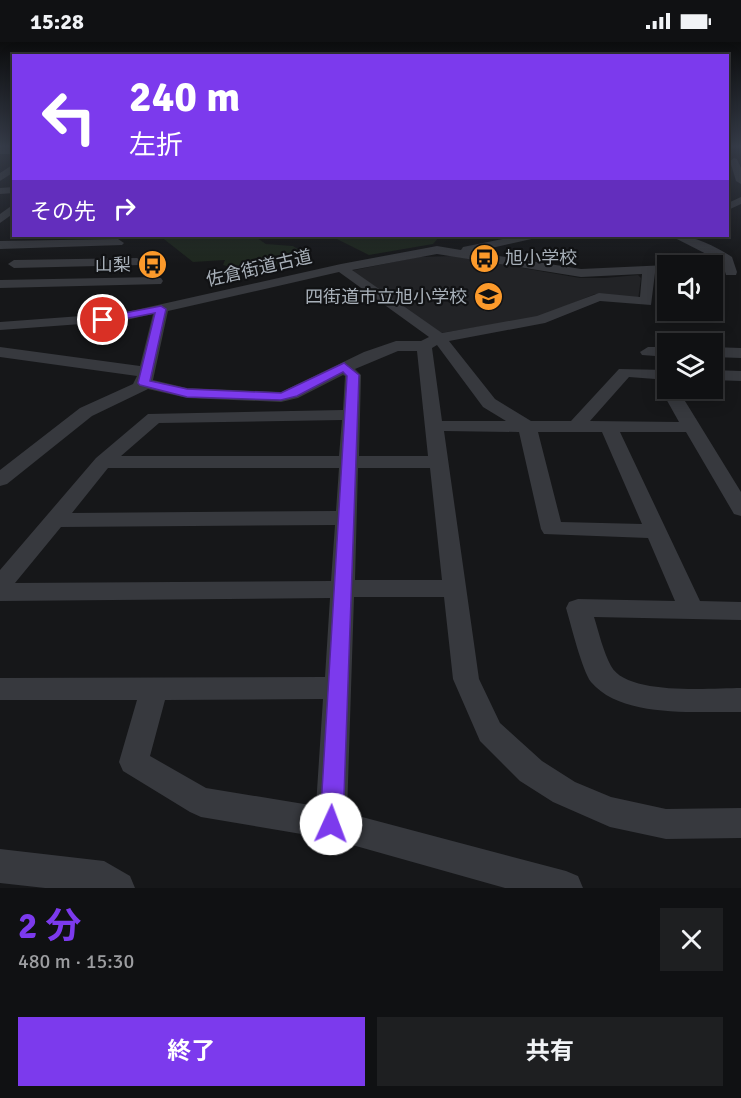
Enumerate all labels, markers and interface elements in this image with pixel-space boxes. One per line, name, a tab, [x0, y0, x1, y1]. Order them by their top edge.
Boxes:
text: 15:28	[30, 8, 84, 35]
text: 240 m	[129, 72, 240, 123]
icon: left	[30, 78, 108, 156]
text: 左折	[129, 129, 183, 162]
icon: right	[108, 192, 141, 225]
text: その先	[30, 198, 96, 225]
bus stop icon: 旭小学校	[468, 242, 500, 274]
street label: 佐倉街道古道	[204, 245, 314, 291]
place label: 旭小学校	[505, 247, 577, 269]
bus stop icon: 山梨	[136, 249, 168, 281]
place label: 山梨	[95, 254, 131, 276]
map controls	[657, 255, 723, 399]
button: sound	[657, 255, 723, 321]
school or university icon: 四街道市立旭小学校	[472, 281, 504, 313]
place label: 四街道市立旭小学校	[305, 286, 467, 308]
pin	[77, 294, 128, 345]
icon: arrive	[86, 303, 119, 336]
button: layers	[657, 333, 723, 399]
position arrow	[299, 792, 363, 856]
text: 2 分	[18, 904, 81, 949]
button: close	[660, 908, 723, 971]
text: 480 m · 15:30	[18, 949, 134, 974]
button: 終了	[18, 1017, 365, 1086]
button: 共有	[377, 1017, 723, 1086]

